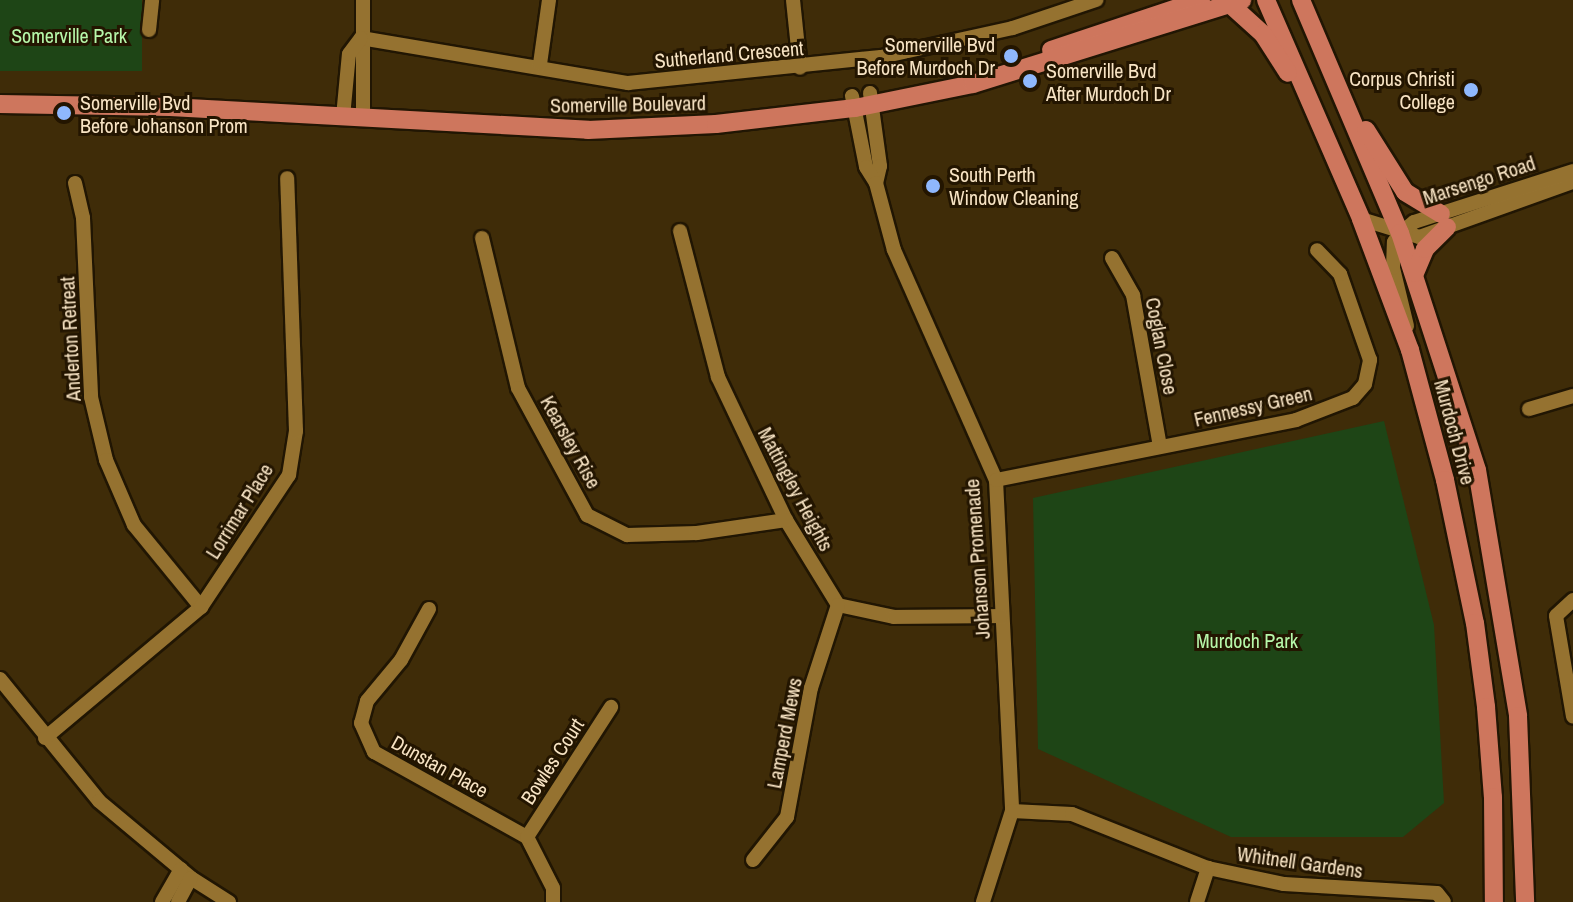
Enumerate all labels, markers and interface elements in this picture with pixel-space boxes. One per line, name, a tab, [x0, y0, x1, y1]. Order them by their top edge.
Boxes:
park label: Somerville Park	[11, 23, 127, 47]
place label: Somerville Bvd Before Murdoch Dr	[856, 32, 995, 79]
street label: Sutherland Crescent	[653, 36, 805, 72]
marker: Somerville Bvd Before Murdoch Dr	[1002, 47, 1020, 65]
place label: Somerville Bvd After Murdoch Dr	[1046, 58, 1171, 105]
place label: Corpus Christi College	[1349, 66, 1455, 113]
marker: Somerville Bvd After Murdoch Dr	[1021, 72, 1039, 90]
marker: Corpus Christi College	[1462, 81, 1480, 99]
place label: Somerville Bvd Before Johanson Prom	[80, 90, 248, 137]
street label: Somerville Boulevard	[550, 91, 706, 117]
marker: Somerville Bvd Before Johanson Prom	[55, 104, 73, 122]
street label: Marsengo Road	[1420, 151, 1538, 209]
place label: South Perth Window Cleaning	[949, 162, 1078, 209]
marker: South Perth Window Cleaning	[924, 177, 942, 195]
street label: Anderton Retreat	[55, 276, 85, 402]
street label: Coglan Close	[1141, 295, 1183, 397]
street label: Murdoch Drive	[1429, 377, 1481, 487]
street label: Fennessy Green	[1192, 381, 1314, 431]
street label: Kearsley Rise	[536, 392, 606, 492]
street label: Mattingley Heights	[753, 423, 839, 555]
street label: Lorrimar Place	[200, 459, 278, 563]
street label: Johanson Promenade	[959, 478, 995, 640]
park label: Murdoch Park	[1196, 628, 1298, 652]
street label: Lamperd Mews	[762, 676, 806, 790]
street label: Bowles Court	[515, 714, 589, 808]
street label: Dunstan Place	[388, 730, 492, 802]
street label: Whitnell Gardens	[1236, 841, 1364, 883]

